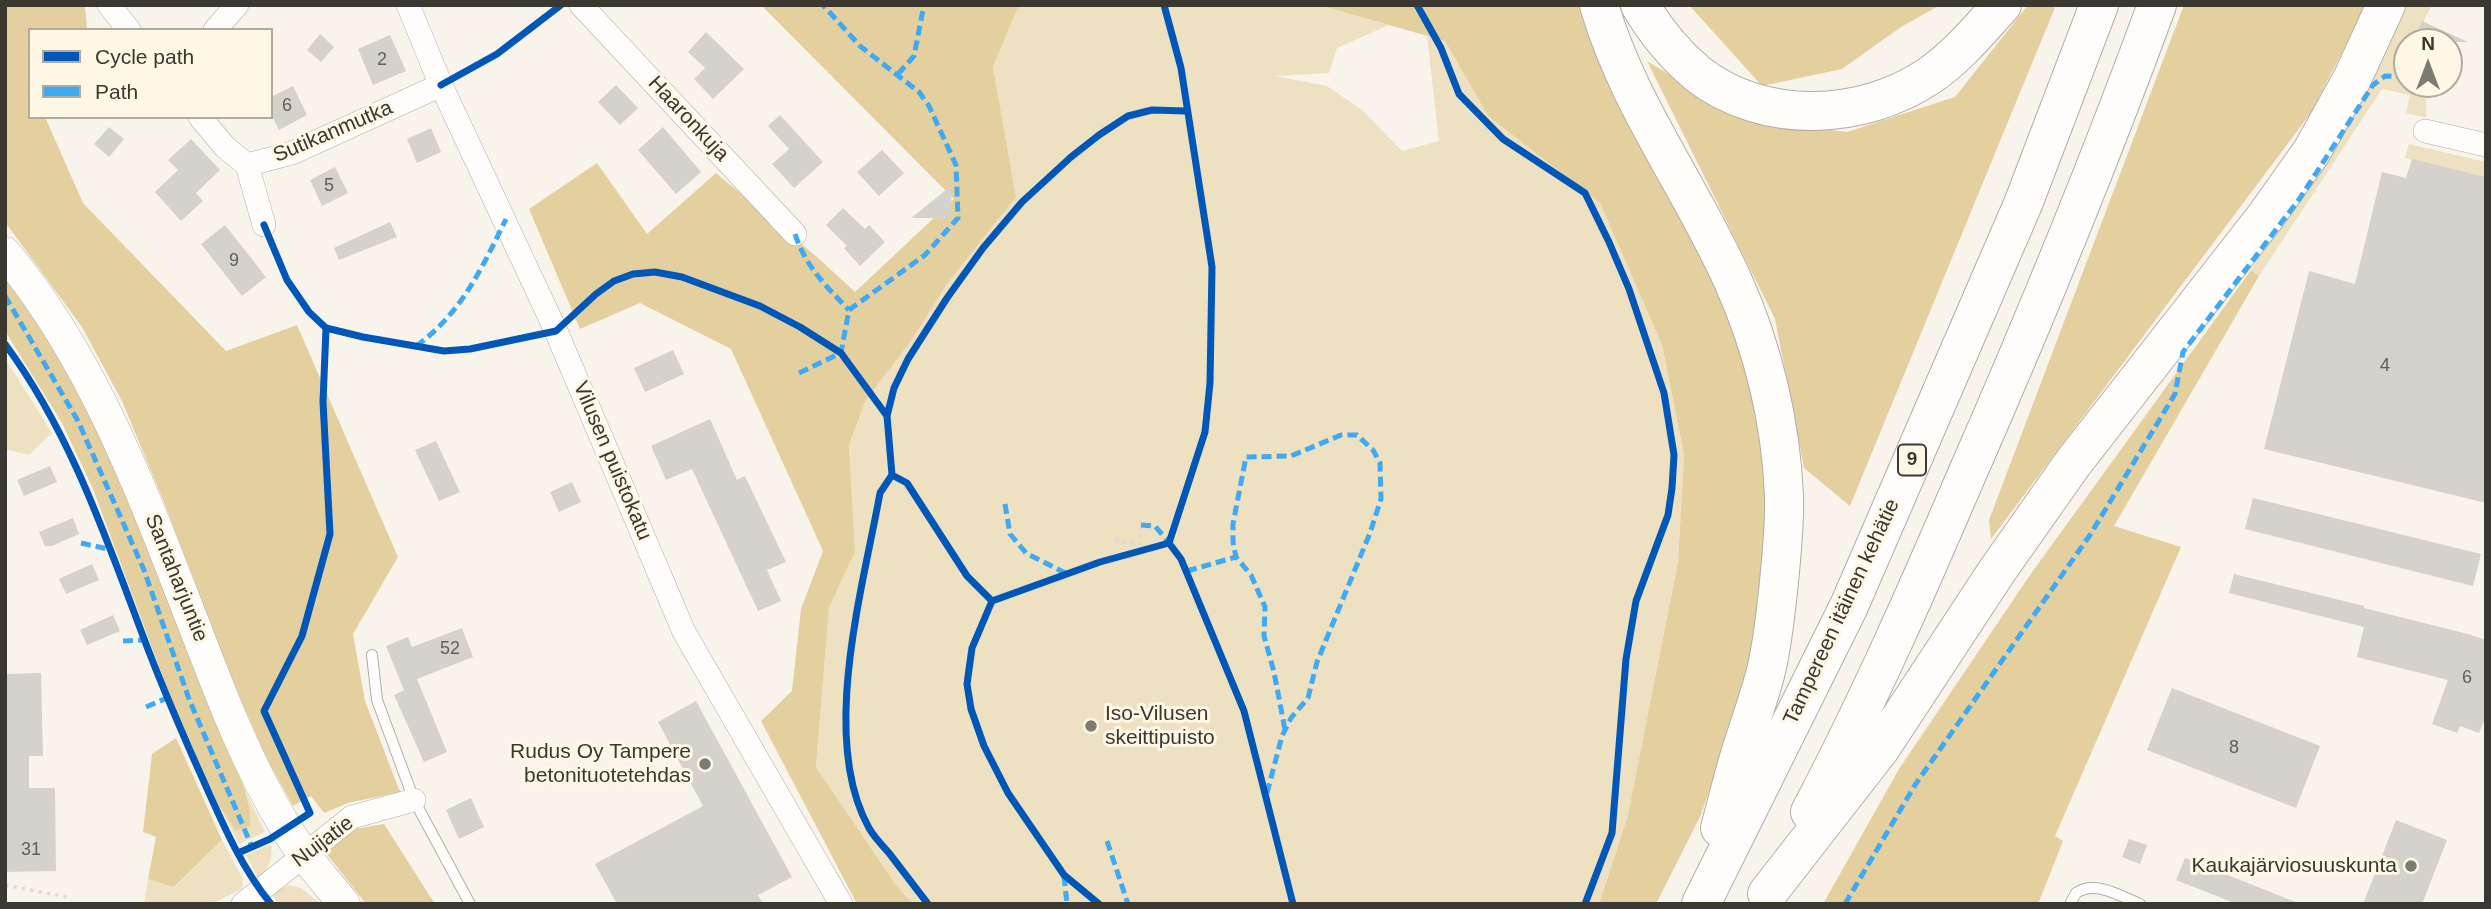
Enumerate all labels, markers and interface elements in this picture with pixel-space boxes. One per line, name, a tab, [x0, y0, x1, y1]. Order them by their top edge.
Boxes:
legend	[28, 28, 273, 119]
north arrow	[2393, 28, 2463, 98]
text: N	[2421, 33, 2435, 54]
text: Cycle path	[95, 45, 194, 68]
house number: 2	[377, 49, 387, 71]
street label: Haaronkuja	[642, 71, 734, 167]
text: Path	[95, 80, 138, 103]
house number: 6	[282, 95, 292, 117]
street label: Sutikanmutka	[270, 96, 396, 168]
house number: 5	[324, 175, 334, 197]
house number: 9	[229, 250, 239, 272]
house number: 4	[2380, 355, 2390, 377]
street label: Vilusen puistokatu	[567, 378, 657, 544]
road number: 9	[1898, 444, 1926, 475]
street label: Tampereen itäinen kehätie	[1779, 495, 1905, 729]
street label: Santaharjuntie	[139, 510, 213, 646]
house number: 52	[440, 638, 460, 660]
house number: 6	[2462, 667, 2472, 689]
place label: Iso-Vilusen skeittipuisto	[1105, 701, 1215, 751]
marker: Iso-Vilusen skeittipuisto	[1083, 718, 1099, 734]
house number: 8	[2229, 737, 2239, 759]
place label: Rudus Oy Tampere betonituotetehdas	[510, 739, 691, 789]
marker: Rudus Oy Tampere betonituotetehdas	[697, 756, 713, 772]
street label: Nuijatie	[287, 811, 359, 873]
house number: 31	[21, 839, 41, 861]
place label: Kaukajärviosuuskunta	[2192, 853, 2397, 879]
marker: Kaukajärviosuuskunta	[2403, 858, 2419, 874]

